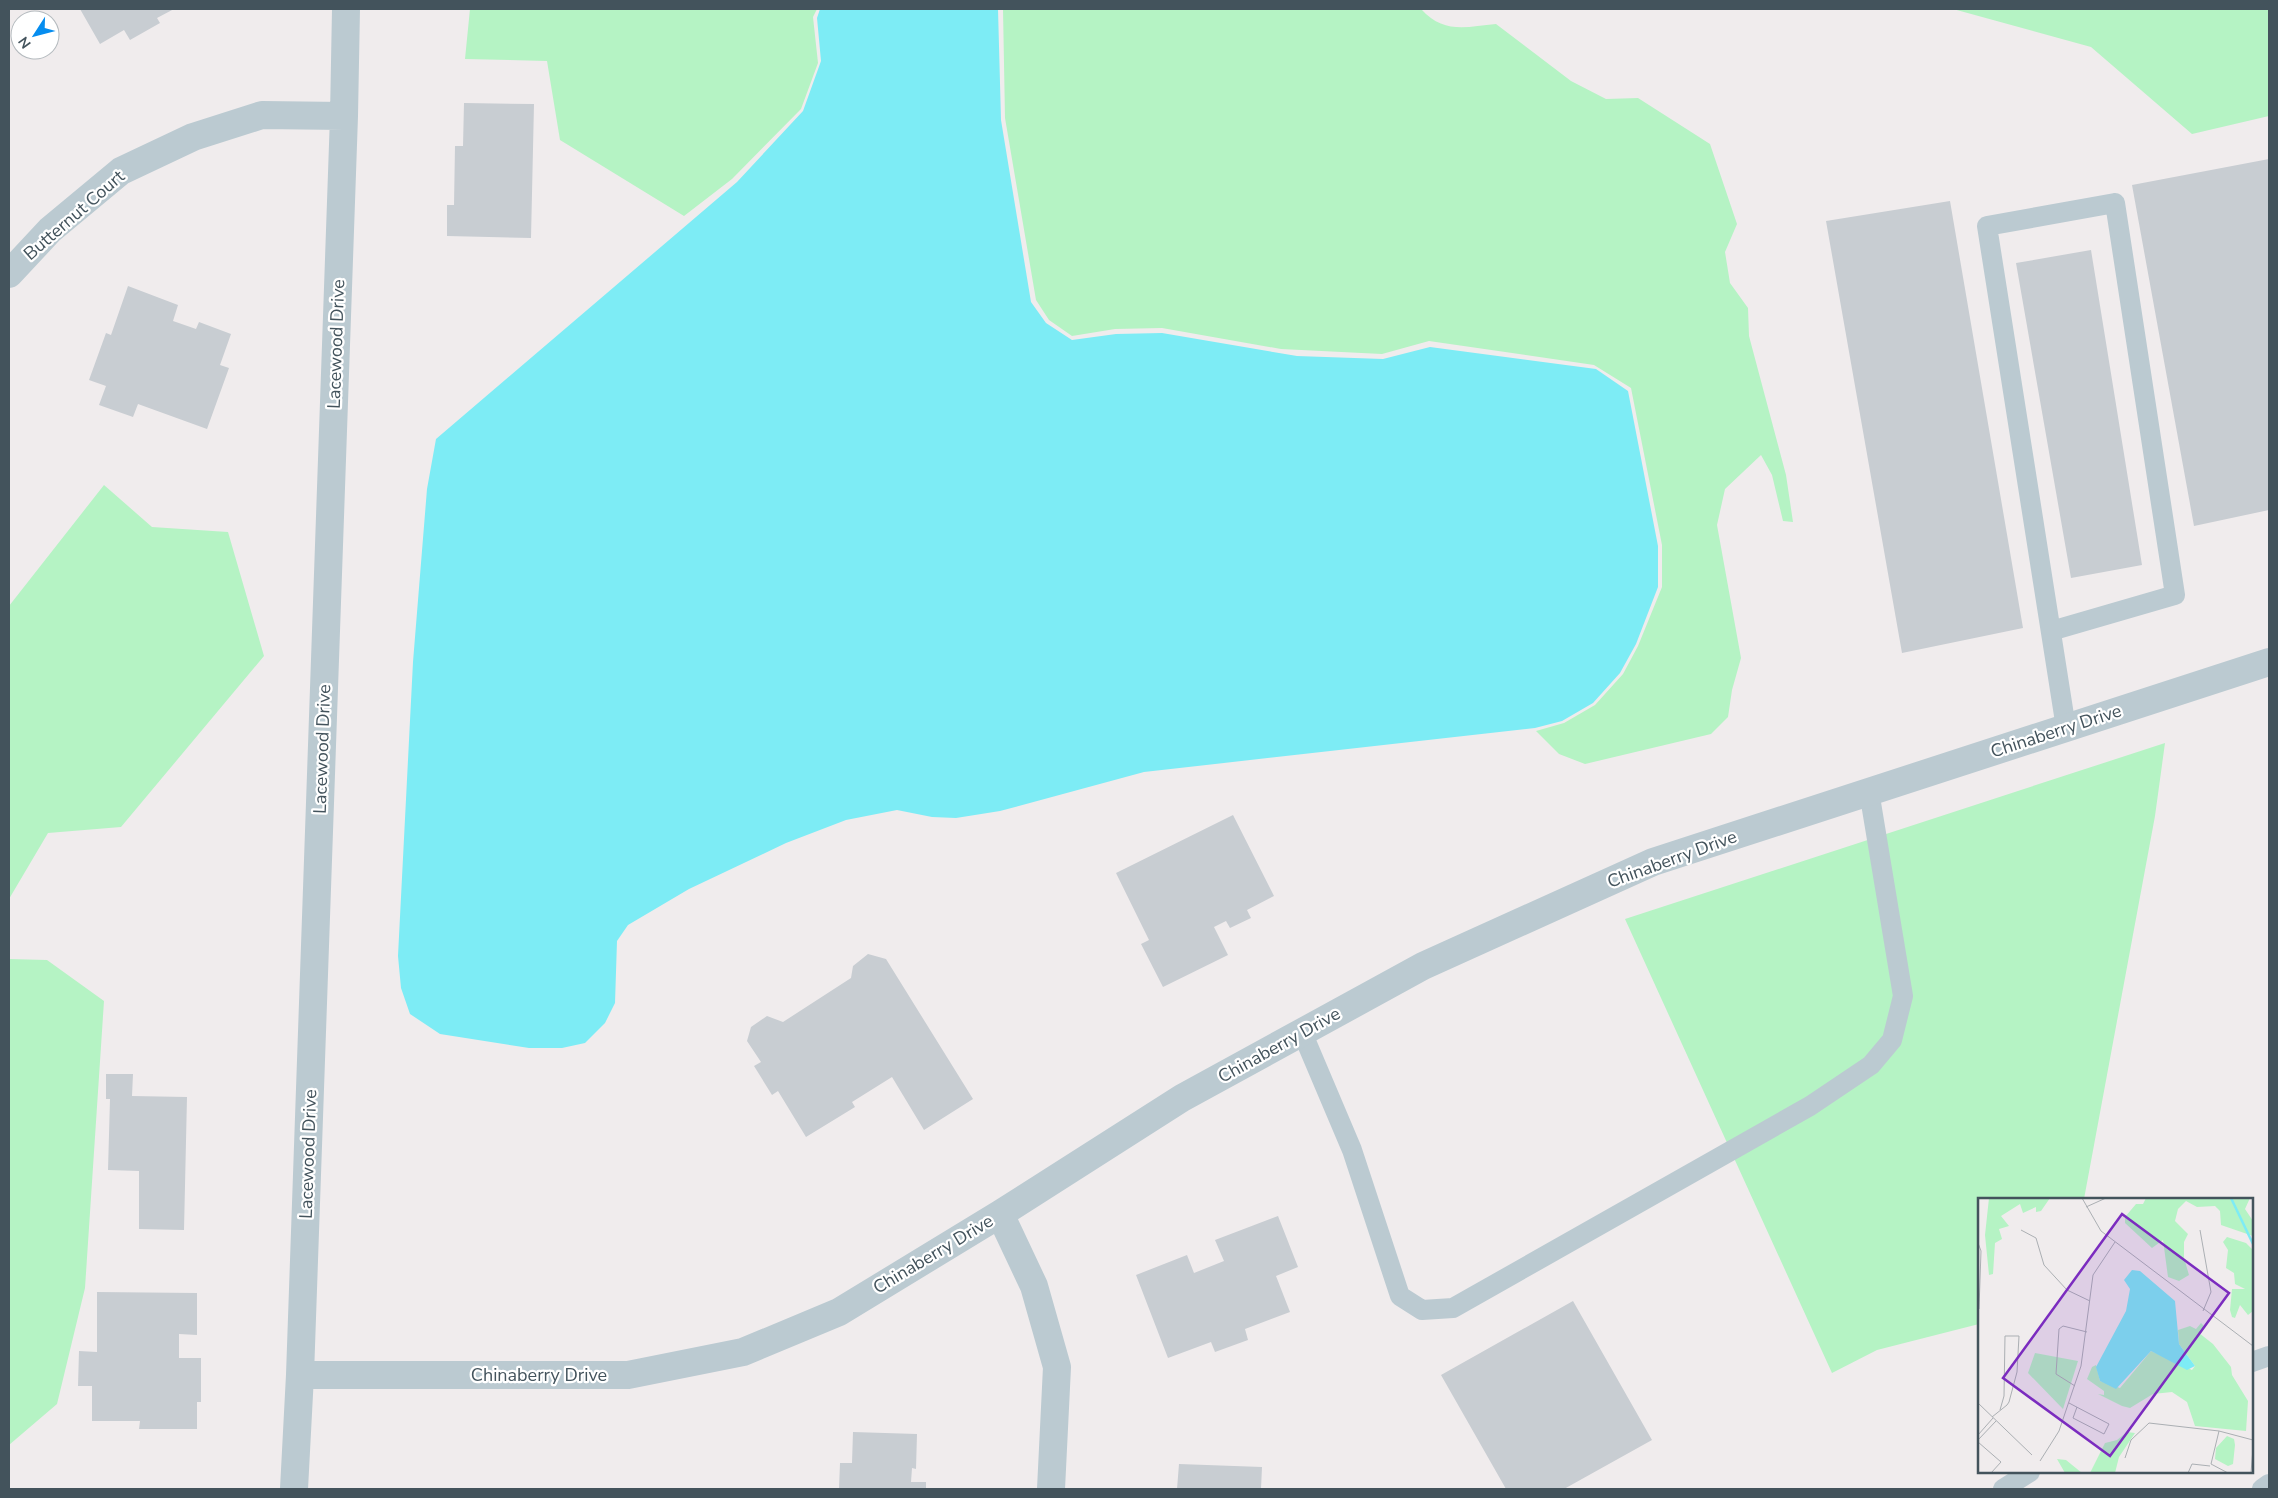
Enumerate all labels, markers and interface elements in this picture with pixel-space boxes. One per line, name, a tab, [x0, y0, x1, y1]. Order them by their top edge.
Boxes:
north arrow	[10, 10, 60, 60]
text: N	[14, 33, 36, 52]
street label: Butternut Court	[18, 164, 130, 266]
street label: Lacewood Drive	[322, 279, 350, 409]
street label: Lacewood Drive	[308, 684, 336, 814]
street label: Chinaberry Drive	[1987, 699, 2125, 763]
street label: Chinaberry Drive	[1604, 824, 1740, 894]
street label: Chinaberry Drive	[1214, 1001, 1344, 1089]
street label: Lacewood Drive	[294, 1089, 322, 1219]
inset map	[1978, 1198, 2253, 1473]
street label: Chinaberry Drive	[868, 1209, 998, 1299]
street label: Chinaberry Drive	[471, 1363, 607, 1387]

